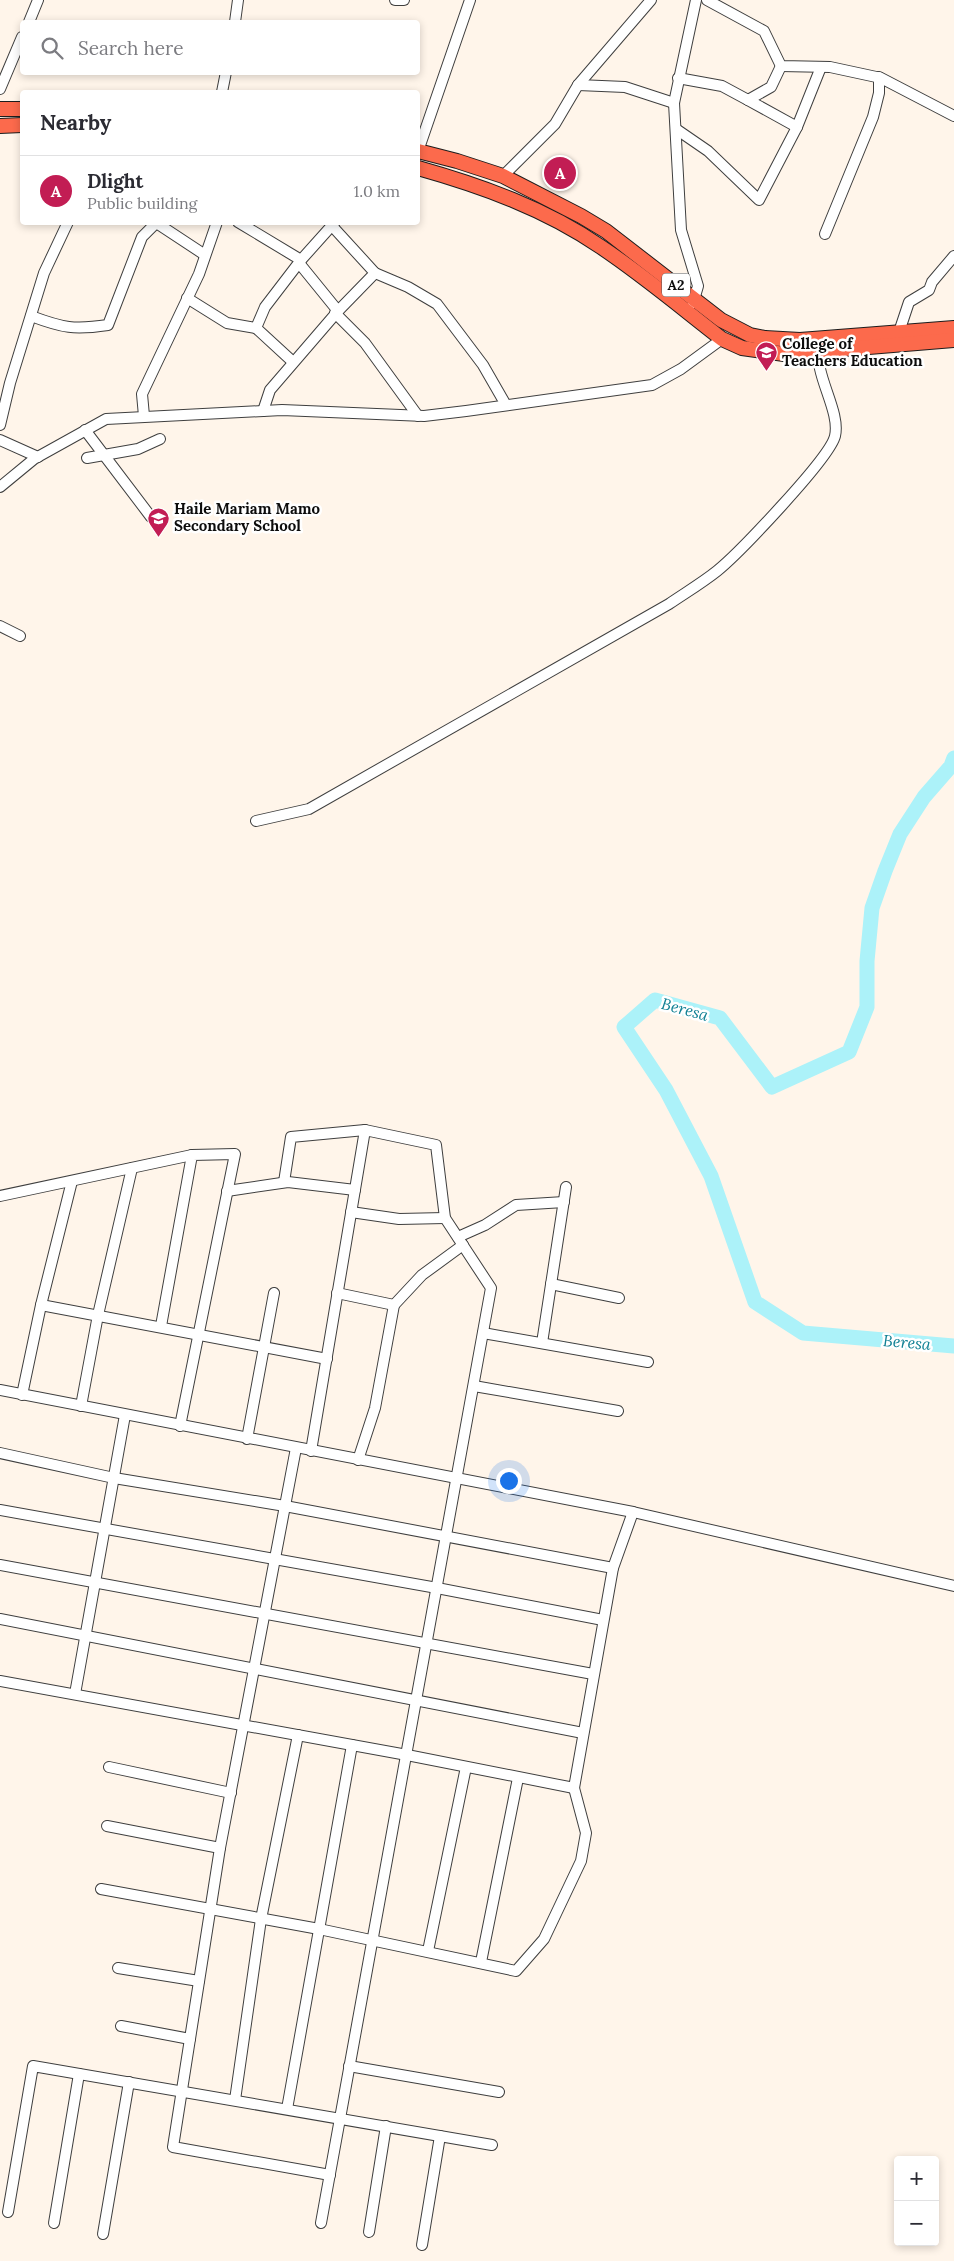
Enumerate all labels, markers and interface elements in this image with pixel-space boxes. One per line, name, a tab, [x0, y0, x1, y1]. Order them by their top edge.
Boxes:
search box	[20, 20, 420, 75]
icon: search	[38, 34, 66, 62]
text: Search here	[78, 36, 184, 60]
text: Nearby	[40, 109, 111, 136]
pin: A	[544, 154, 576, 192]
text: Dlight	[87, 169, 143, 193]
text: A	[51, 181, 61, 201]
text: 1.0 km	[353, 181, 400, 201]
text: Public building	[87, 193, 197, 213]
road number: A2	[662, 274, 690, 296]
place label: College of Teachers Education	[782, 334, 923, 370]
school or university icon: College of Teachers Education	[754, 341, 778, 372]
place label: Haile Mariam Mamo Secondary School	[174, 499, 321, 535]
school or university icon: Haile Mariam Mamo Secondary School	[146, 506, 170, 537]
water label: Beresa	[659, 993, 711, 1025]
water label: Beresa	[882, 1330, 932, 1354]
your location	[496, 1468, 522, 1494]
map controls	[894, 2156, 939, 2246]
button: +	[894, 2156, 939, 2201]
button: −	[894, 2201, 939, 2246]

